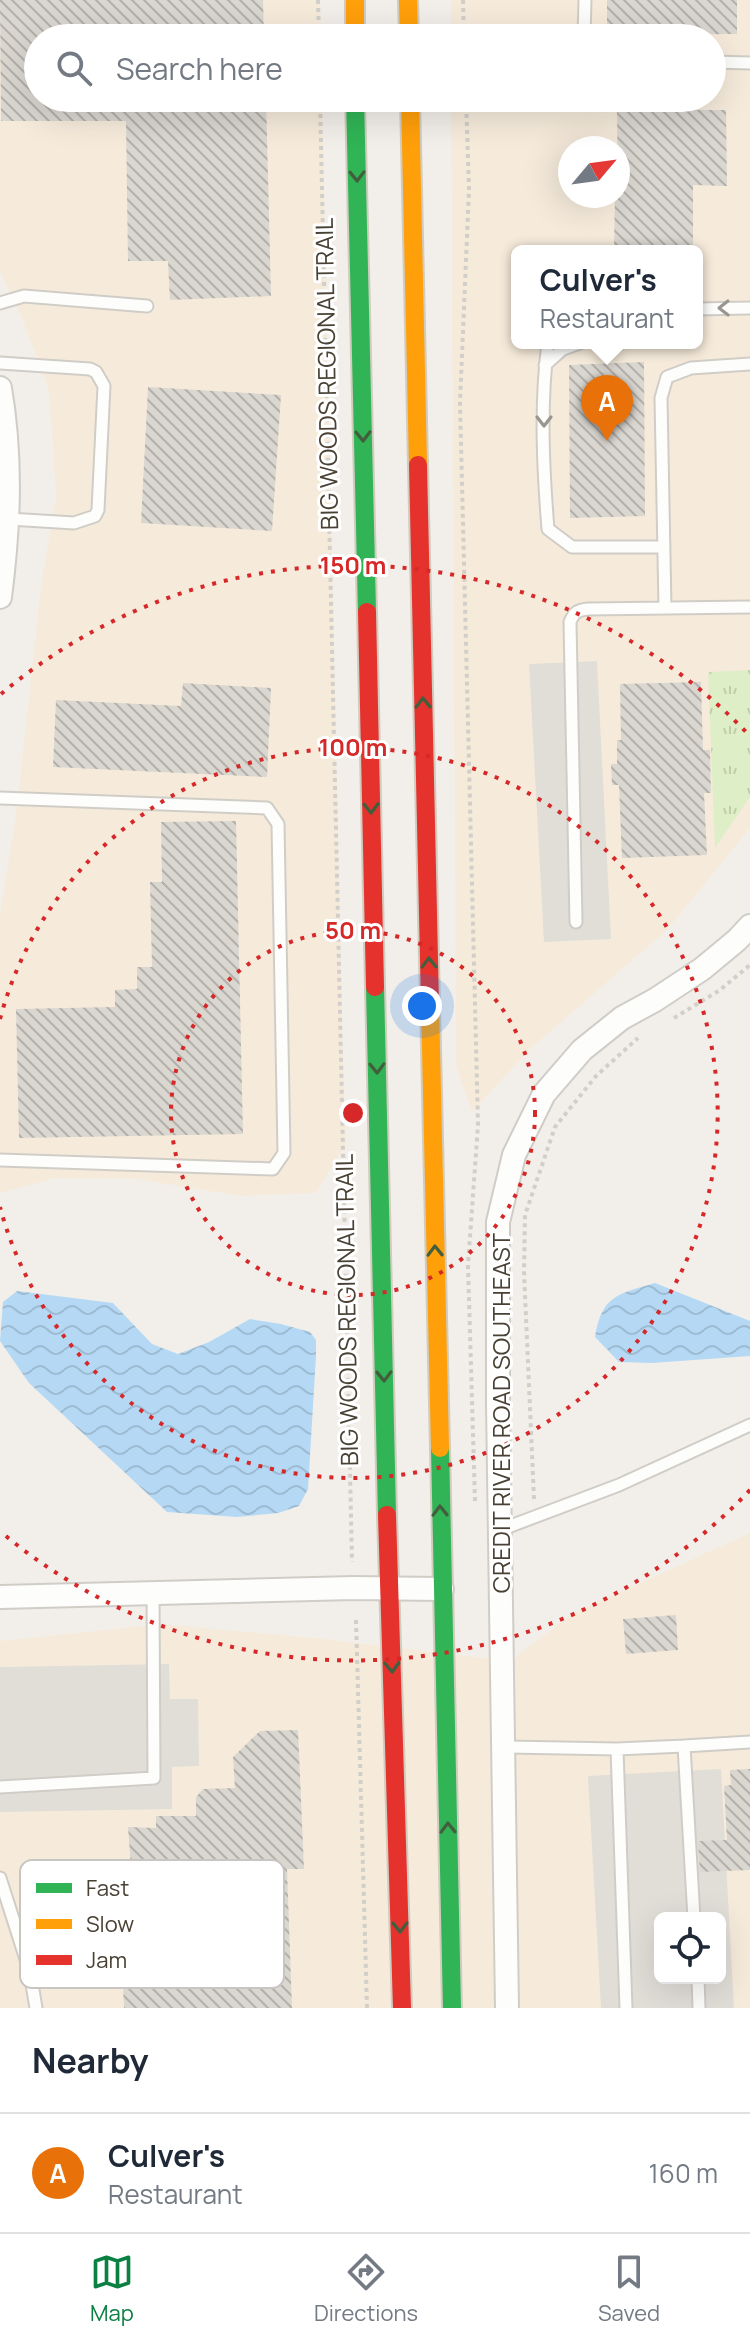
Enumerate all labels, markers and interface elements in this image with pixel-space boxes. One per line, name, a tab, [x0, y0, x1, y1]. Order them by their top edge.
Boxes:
search box	[24, 24, 726, 112]
icon: search	[52, 46, 96, 90]
text: Search here	[116, 48, 283, 89]
north arrow	[558, 136, 630, 208]
one-way arrow	[348, 170, 366, 183]
street label: BIG WOODS REGIONAL TRAIL	[307, 218, 345, 530]
popup	[511, 245, 703, 349]
text: Culver's	[540, 259, 657, 300]
text: Restaurant	[540, 300, 674, 336]
one-way arrow	[717, 300, 729, 317]
pin: A	[581, 375, 633, 441]
one-way arrow	[535, 415, 553, 428]
one-way arrow	[354, 430, 372, 443]
text: 150 m	[320, 548, 386, 581]
one-way arrow	[414, 696, 432, 709]
text: 100 m	[319, 730, 387, 763]
one-way arrow	[363, 802, 380, 815]
text: 50 m	[325, 913, 381, 946]
one-way arrow	[420, 956, 437, 969]
your location	[402, 986, 442, 1026]
one-way arrow	[368, 1062, 386, 1075]
centre of rings	[339, 1099, 367, 1127]
street label: BIG WOODS REGIONAL TRAIL	[327, 1154, 365, 1466]
street label: CREDIT RIVER ROAD SOUTHEAST	[484, 1232, 517, 1593]
one-way arrow	[426, 1244, 443, 1257]
one-way arrow	[375, 1370, 393, 1383]
one-way arrow	[432, 1504, 449, 1517]
one-way arrow	[383, 1661, 400, 1674]
one-way arrow	[439, 1821, 456, 1834]
legend	[20, 1860, 284, 1988]
text: Fast	[86, 1873, 129, 1903]
text: Slow	[86, 1909, 134, 1939]
map controls	[654, 1912, 726, 1984]
button: locate	[654, 1912, 726, 1984]
one-way arrow	[392, 1921, 409, 1934]
text: Jam	[86, 1945, 127, 1975]
text: Nearby	[32, 2037, 148, 2083]
text: Culver's	[108, 2135, 225, 2176]
text: A	[49, 2155, 67, 2191]
text: 160 m	[649, 2155, 718, 2191]
text: Restaurant	[108, 2176, 243, 2212]
tab: Map	[90, 2250, 134, 2328]
tab: Directions	[314, 2250, 418, 2328]
tab: Saved	[598, 2250, 660, 2328]

